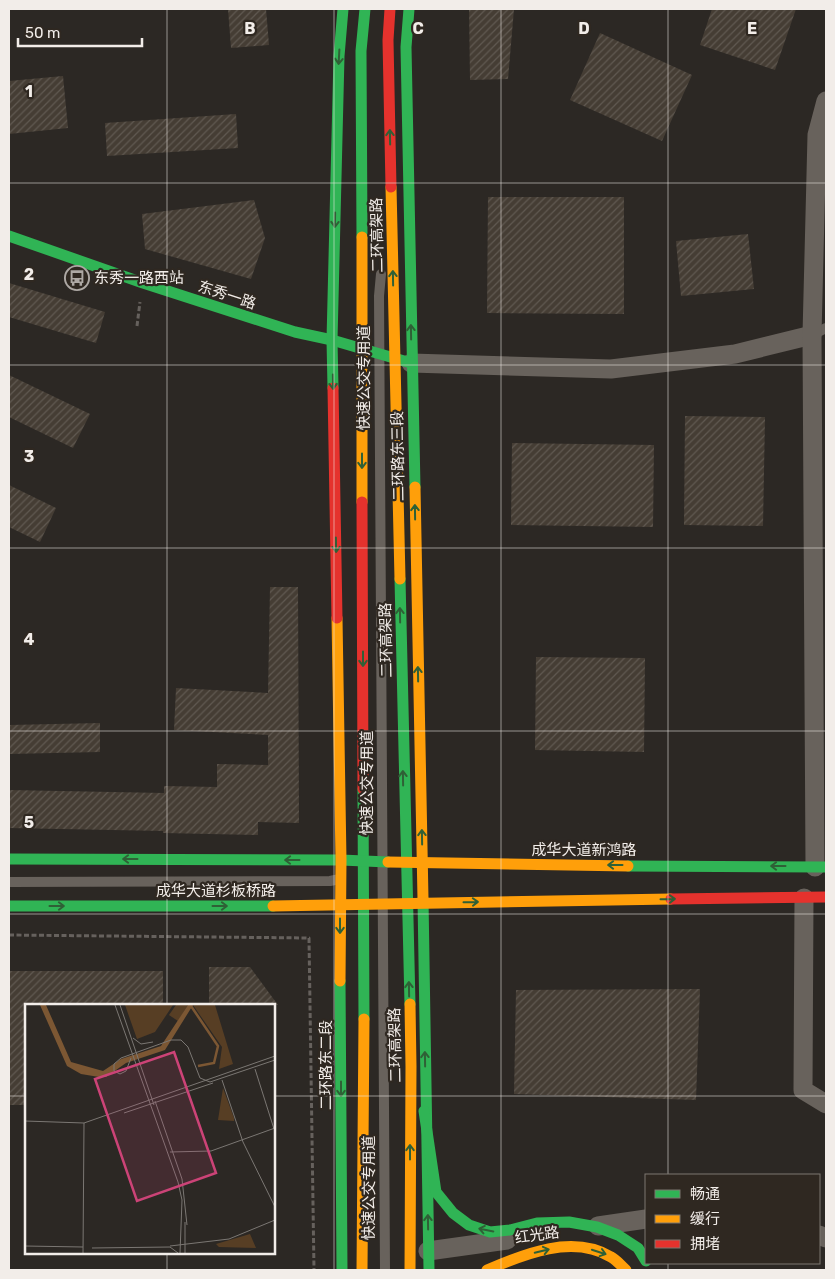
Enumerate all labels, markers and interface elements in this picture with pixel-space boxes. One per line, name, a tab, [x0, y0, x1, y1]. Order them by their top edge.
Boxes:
scale bar	[18, 15, 141, 47]
text: B	[244, 19, 256, 38]
text: C	[412, 19, 424, 38]
text: D	[578, 19, 590, 38]
text: E	[747, 19, 757, 38]
text: 50 m	[25, 24, 60, 42]
one-way arrow	[335, 49, 344, 65]
text: 1	[25, 82, 33, 101]
one-way arrow	[385, 129, 395, 145]
street label: 二环高架路	[367, 197, 387, 273]
one-way arrow	[330, 212, 340, 228]
text: 2	[24, 265, 34, 284]
bus stop icon: 东秀一路西站	[64, 265, 90, 291]
place label: 东秀一路西站	[94, 269, 184, 287]
one-way arrow	[388, 270, 398, 286]
street label: 东秀一路	[196, 277, 258, 313]
one-way arrow	[406, 324, 415, 340]
street label: 快速公交专用道	[355, 325, 373, 431]
one-way arrow	[328, 374, 338, 390]
street label: 二环路东三段	[388, 411, 408, 501]
text: 3	[24, 447, 34, 466]
one-way arrow	[357, 453, 367, 469]
one-way arrow	[410, 504, 419, 520]
one-way arrow	[331, 536, 341, 552]
street label: 二环高架路	[376, 602, 396, 678]
one-way arrow	[395, 608, 405, 624]
text: 4	[24, 630, 35, 649]
one-way arrow	[358, 650, 368, 667]
one-way arrow	[414, 666, 423, 682]
street label: 快速公交专用道	[358, 730, 376, 836]
one-way arrow	[399, 770, 408, 786]
text: 5	[24, 813, 34, 832]
one-way arrow	[417, 829, 427, 845]
street label: 成华大道新鸿路	[531, 841, 637, 859]
one-way arrow	[122, 854, 138, 864]
one-way arrow	[285, 855, 301, 865]
one-way arrow	[607, 860, 624, 870]
one-way arrow	[770, 861, 786, 871]
street label: 成华大道杉板桥路	[156, 882, 276, 900]
one-way arrow	[660, 895, 676, 904]
one-way arrow	[462, 897, 479, 907]
one-way arrow	[49, 901, 65, 911]
one-way arrow	[212, 901, 228, 911]
one-way arrow	[335, 918, 345, 934]
one-way arrow	[404, 981, 414, 998]
inset map	[25, 1004, 275, 1254]
street label: 二环高架路	[385, 1007, 405, 1083]
street label: 二环路东二段	[317, 1020, 335, 1110]
one-way arrow	[420, 1051, 430, 1068]
one-way arrow	[336, 1080, 346, 1097]
street label: 快速公交专用道	[360, 1135, 378, 1241]
one-way arrow	[405, 1144, 415, 1160]
legend	[645, 1174, 820, 1264]
text: 畅通	[690, 1185, 720, 1203]
text: 缓行	[690, 1210, 720, 1228]
one-way arrow	[423, 1214, 433, 1230]
street label: 红光路	[513, 1223, 561, 1247]
one-way arrow	[478, 1224, 494, 1234]
text: 拥堵	[690, 1235, 720, 1253]
one-way arrow	[534, 1246, 550, 1255]
one-way arrow	[590, 1247, 606, 1257]

